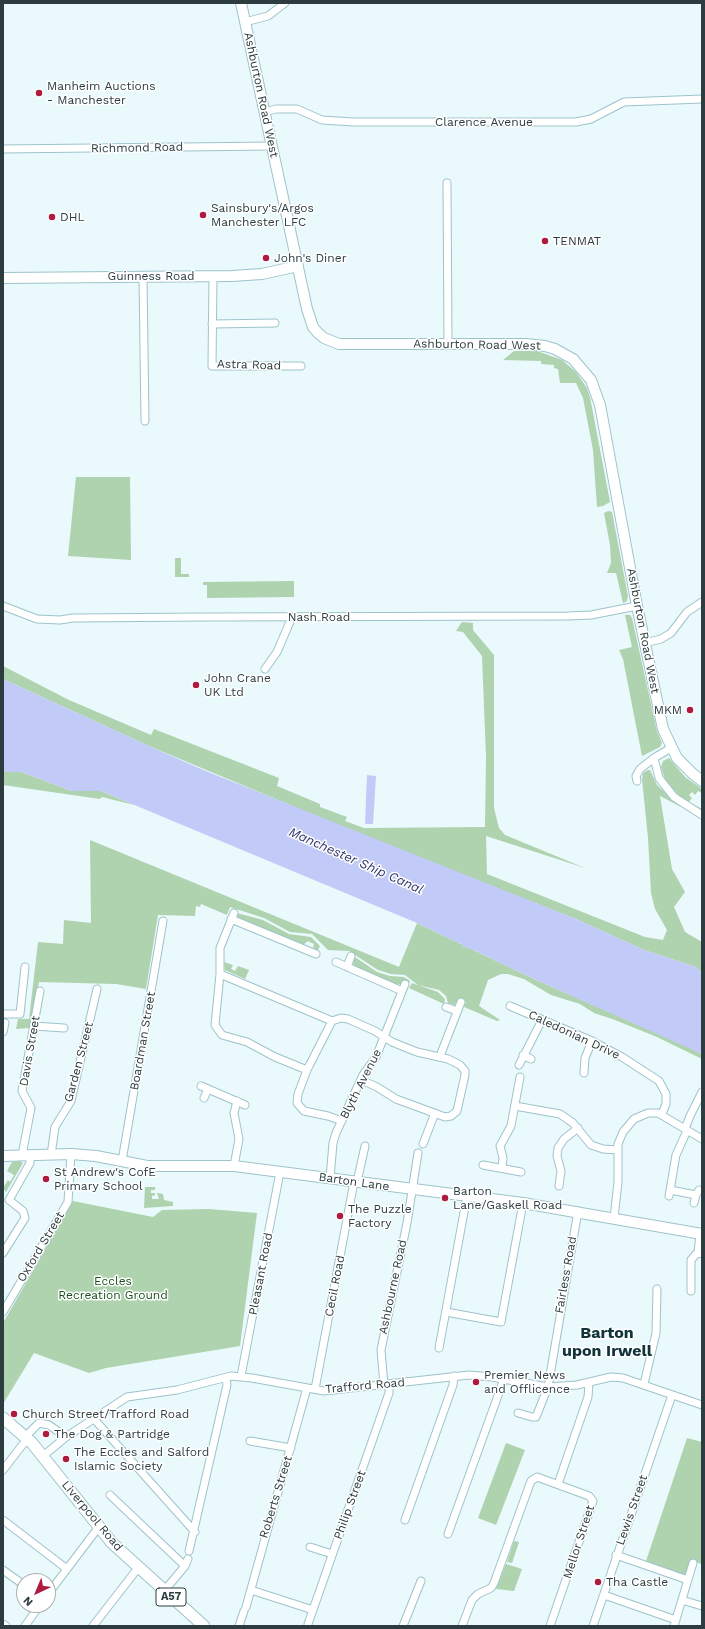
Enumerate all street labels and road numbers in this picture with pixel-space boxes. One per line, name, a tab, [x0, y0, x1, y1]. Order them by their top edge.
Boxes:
street label: Ashburton Road West	[241, 31, 281, 159]
street label: Clarence Avenue	[435, 115, 533, 129]
street label: Richmond Road	[91, 140, 183, 156]
street label: Guinness Road	[107, 269, 195, 283]
street label: Ashburton Road West	[413, 337, 541, 353]
street label: Astra Road	[217, 357, 281, 373]
street label: Ashburton Road West	[624, 567, 662, 695]
street label: Nash Road	[288, 610, 350, 624]
street label: Boardman Street	[127, 991, 159, 1091]
street label: Caledonian Drive	[526, 1008, 622, 1062]
street label: Davis Street	[17, 1015, 43, 1087]
street label: Garden Street	[61, 1020, 97, 1104]
street label: Blyth Avenue	[337, 1047, 385, 1121]
street label: Barton Lane	[318, 1170, 390, 1194]
street label: Oxford Street	[14, 1209, 68, 1285]
street label: Pleasant Road	[246, 1232, 276, 1316]
street label: Fairless Road	[552, 1235, 580, 1315]
street label: Ashbourne Road	[376, 1238, 410, 1336]
street label: Cecil Road	[322, 1254, 348, 1318]
street label: Trafford Road	[325, 1375, 405, 1397]
street label: Roberts Street	[257, 1454, 295, 1540]
street label: Philip Street	[331, 1468, 369, 1542]
street label: Lewis Street	[613, 1473, 651, 1547]
street label: Liverpool Road	[58, 1478, 126, 1554]
street label: Mellor Street	[560, 1503, 598, 1581]
road number: A57	[156, 1588, 186, 1606]

